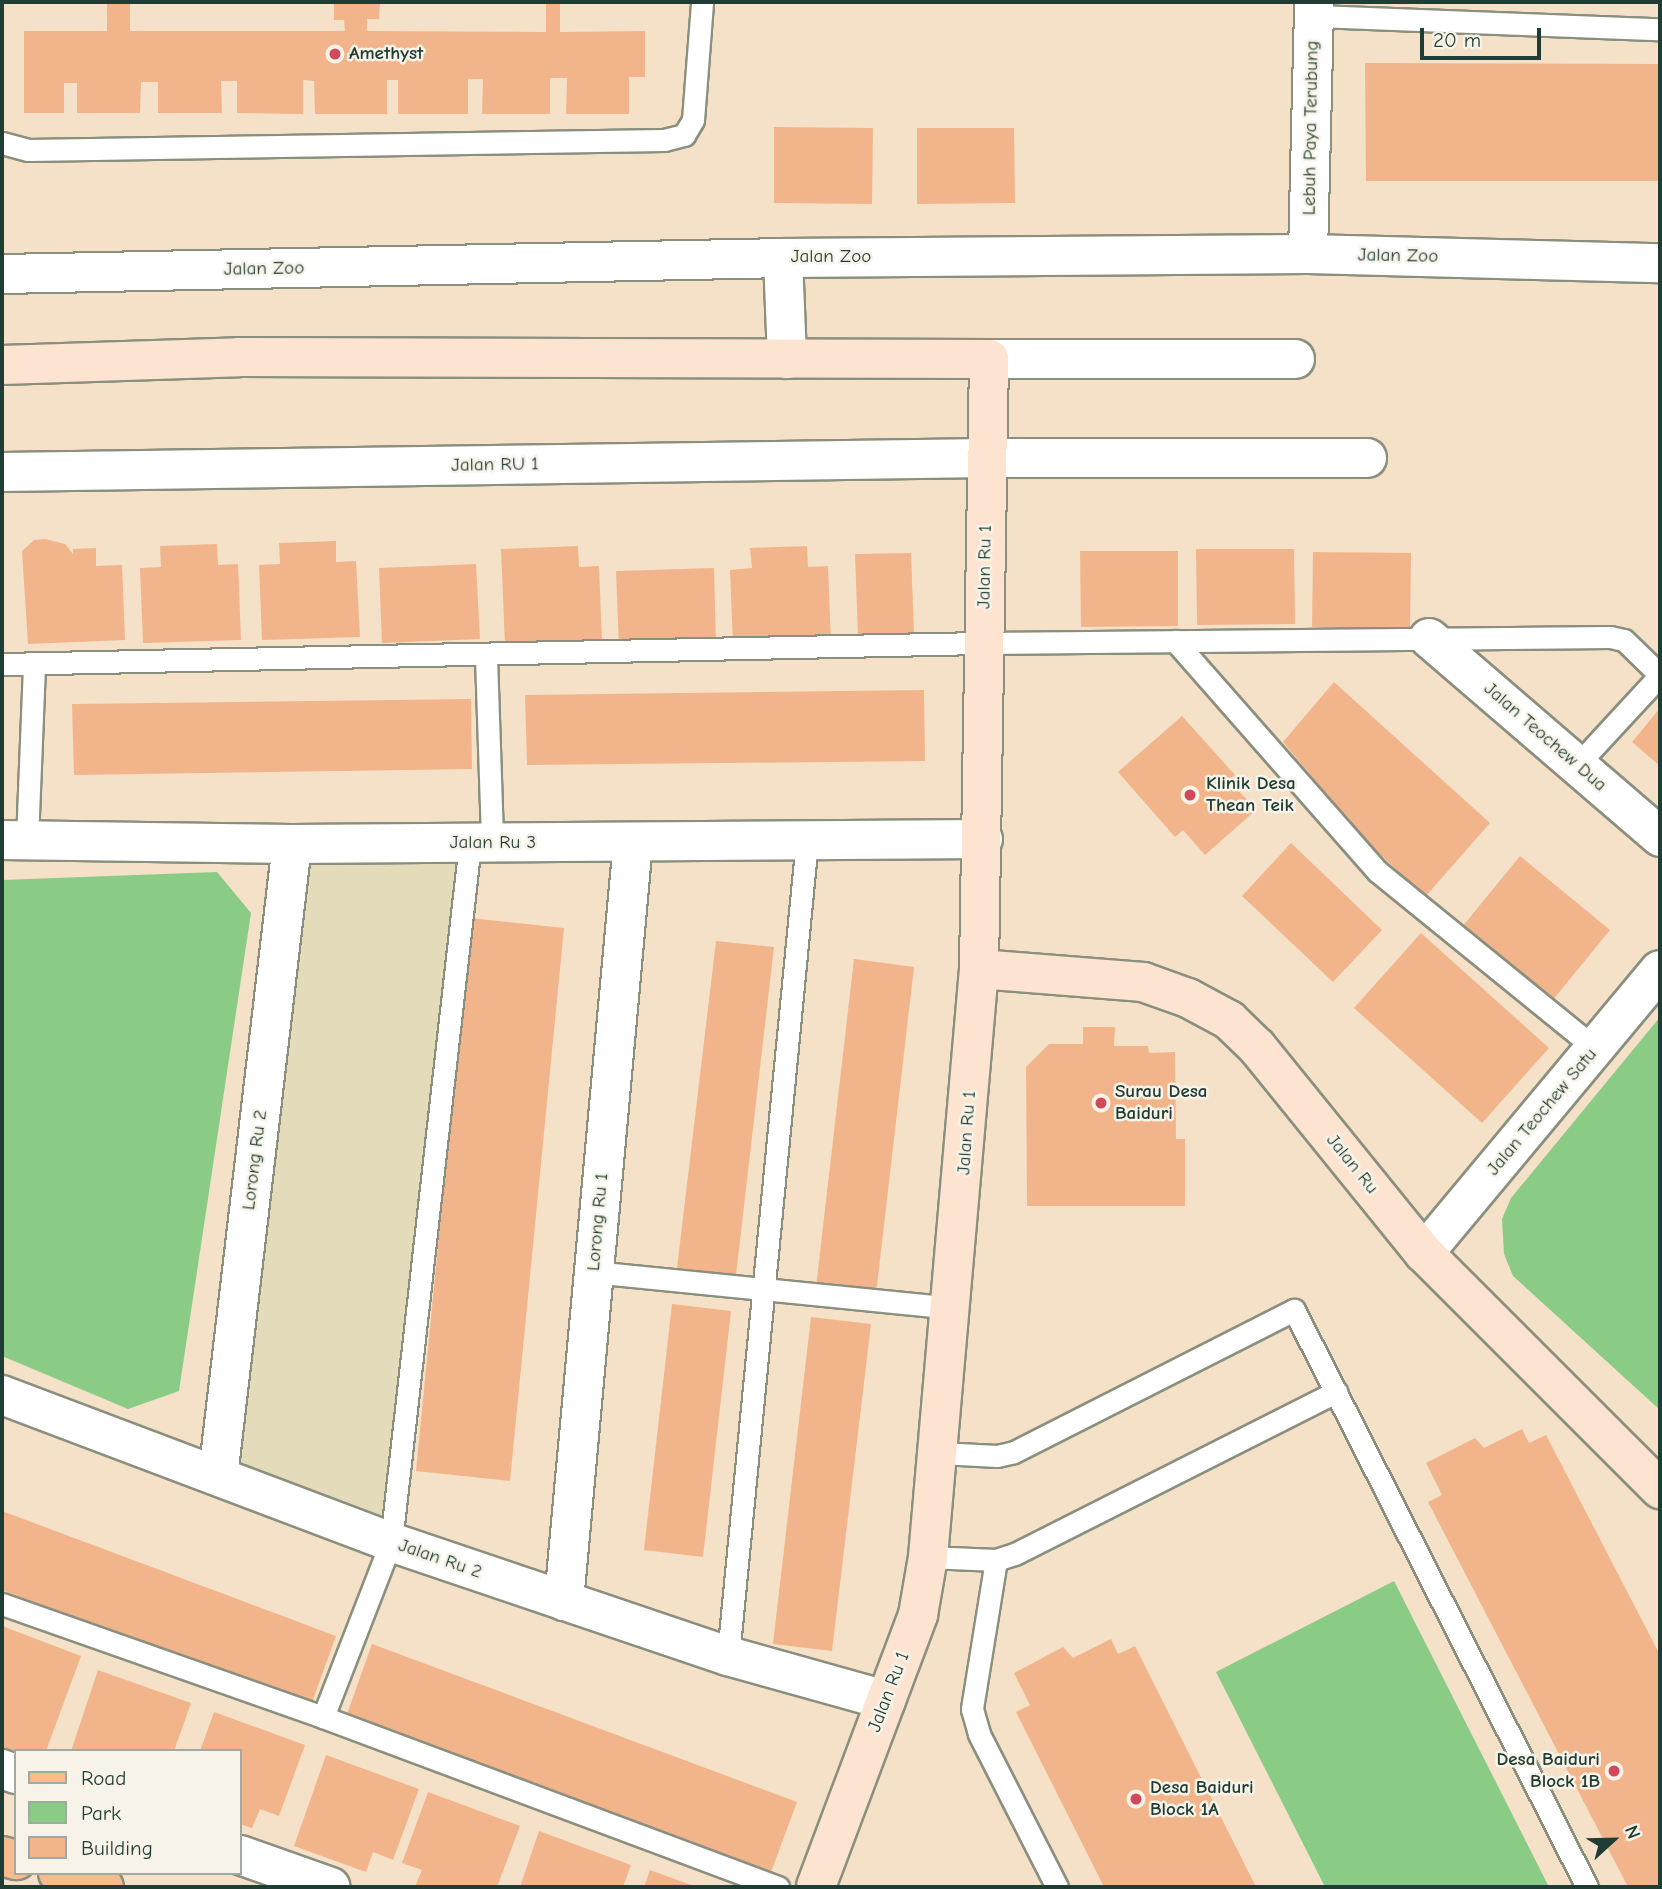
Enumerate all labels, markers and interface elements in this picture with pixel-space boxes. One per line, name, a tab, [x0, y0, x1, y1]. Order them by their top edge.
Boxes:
scale bar	[1424, 14, 1545, 58]
text: 20 m	[1433, 28, 1481, 52]
street label: Lebuh Paya Terubung	[1298, 40, 1324, 216]
place label: Amethyst	[349, 43, 423, 65]
marker: Amethyst	[327, 46, 343, 62]
street label: Jalan Zoo	[1358, 244, 1438, 268]
street label: Jalan Zoo	[791, 246, 871, 268]
street label: Jalan Zoo	[224, 257, 304, 281]
street label: Jalan RU 1	[451, 453, 539, 477]
street label: Jalan Ru 1	[973, 525, 997, 609]
street label: Jalan Teochew Dua	[1479, 677, 1611, 797]
place label: Klinik Desa Thean Teik	[1206, 773, 1296, 817]
marker: Klinik Desa Thean Teik	[1180, 785, 1200, 805]
street label: Jalan Ru 3	[450, 832, 536, 854]
street label: Jalan Teochew Satu	[1482, 1044, 1602, 1180]
place label: Surau Desa Baiduri	[1115, 1081, 1207, 1125]
street label: Jalan Ru 1	[953, 1090, 981, 1176]
marker: Surau Desa Baiduri	[1093, 1095, 1109, 1111]
street label: Lorong Ru 2	[238, 1109, 272, 1211]
street label: Jalan Ru	[1321, 1129, 1383, 1199]
street label: Lorong Ru 1	[582, 1172, 614, 1272]
street label: Jalan Ru 2	[395, 1534, 485, 1584]
street label: Jalan Ru 1	[863, 1649, 915, 1735]
legend	[14, 1749, 242, 1875]
place label: Desa Baiduri Block 1B	[1496, 1749, 1600, 1793]
marker: Desa Baiduri Block 1B	[1606, 1763, 1622, 1779]
text: Road	[81, 1766, 126, 1790]
place label: Desa Baiduri Block 1A	[1150, 1777, 1254, 1821]
marker: Desa Baiduri Block 1A	[1128, 1791, 1144, 1807]
text: Park	[81, 1801, 121, 1825]
north arrow	[1578, 1805, 1648, 1875]
text: N	[1620, 1822, 1645, 1842]
text: Building	[81, 1836, 153, 1860]

